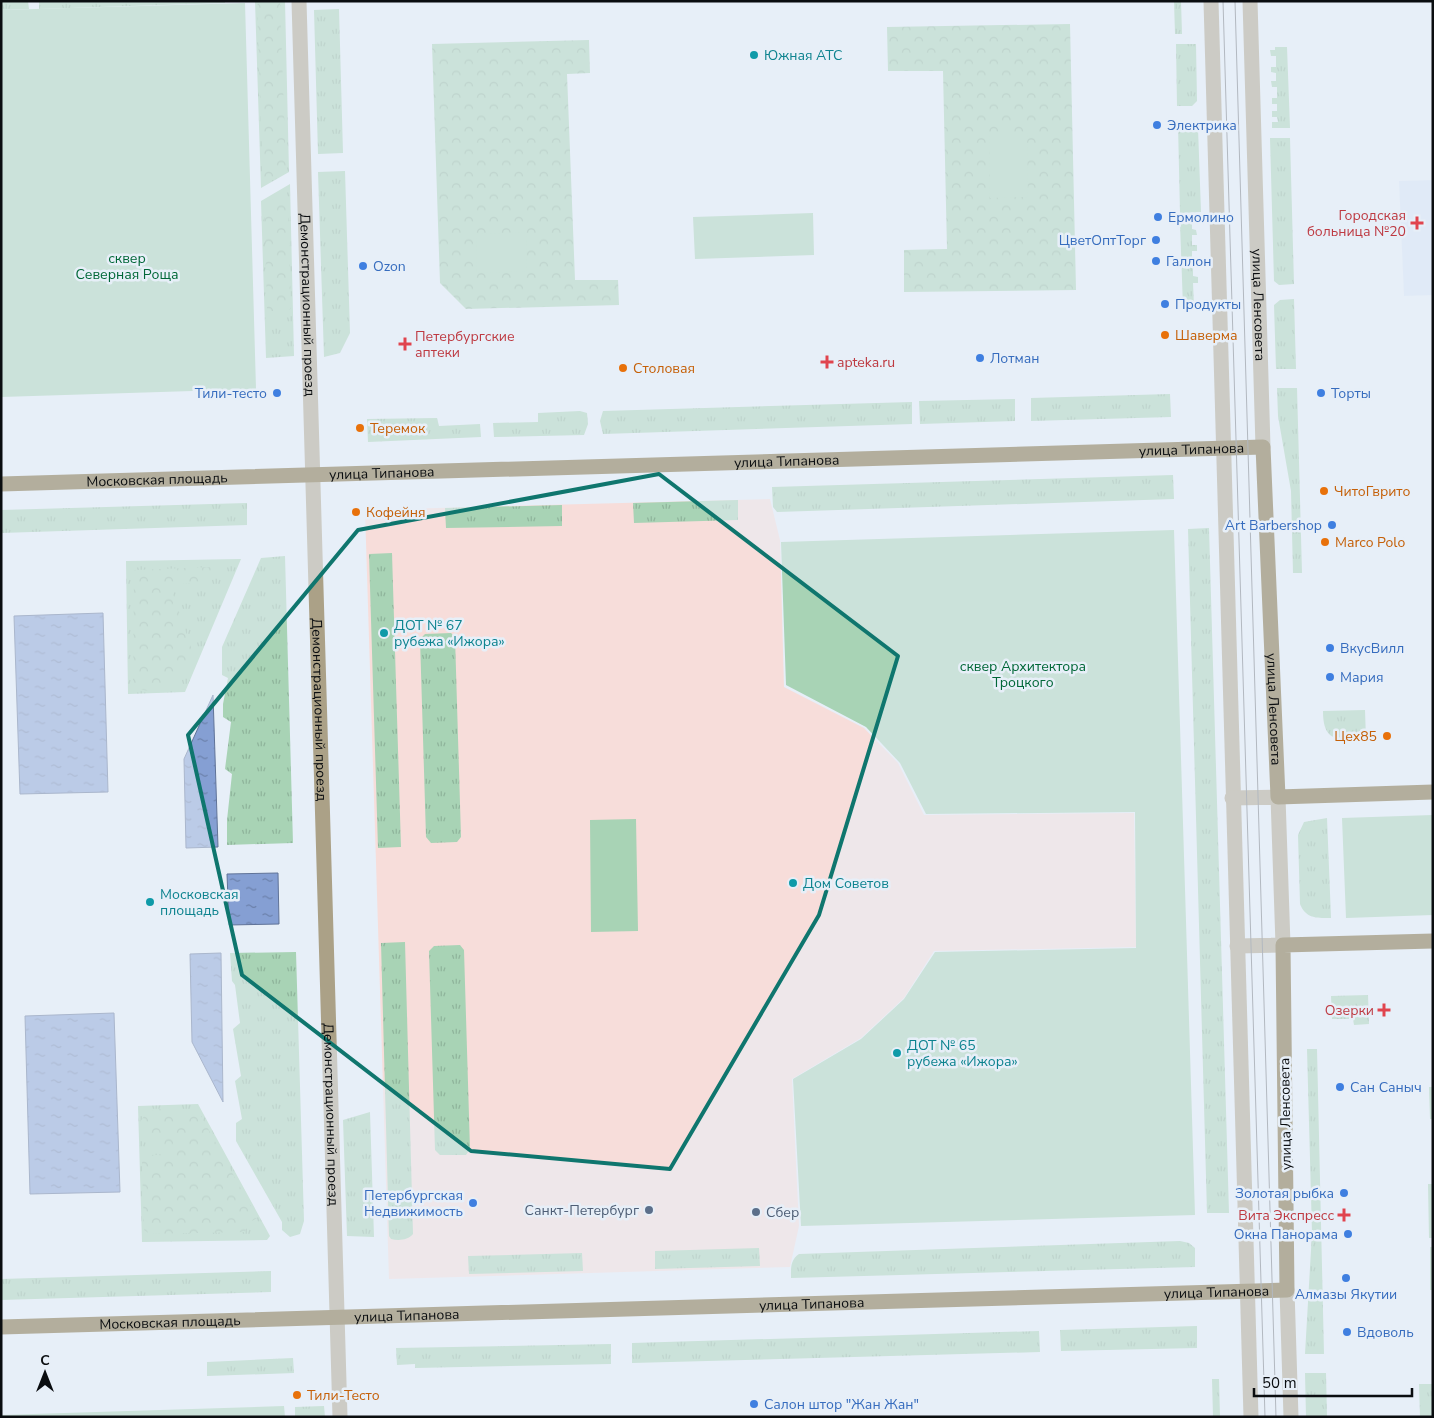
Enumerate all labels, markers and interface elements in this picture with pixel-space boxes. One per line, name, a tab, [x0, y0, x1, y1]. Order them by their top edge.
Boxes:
place label: Южная АТС	[764, 46, 842, 65]
marker: Южная АТС	[748, 49, 760, 61]
place label: Электрика	[1167, 116, 1237, 135]
marker: Электрика	[1151, 119, 1163, 131]
place label: Городская больница №20	[1307, 206, 1406, 241]
place label: Ермолино	[1168, 208, 1234, 227]
marker: Ермолино	[1152, 211, 1164, 223]
street label: Демонстрационный проезд	[295, 213, 319, 397]
marker: Городская больница №20	[1410, 216, 1424, 230]
place label: ЦветОптТорг	[1059, 231, 1146, 250]
marker: ЦветОптТорг	[1150, 234, 1162, 246]
street label: улица Ленсовета	[1247, 248, 1269, 361]
park label: сквер Северная Роща	[76, 249, 178, 284]
place label: Галлон	[1166, 252, 1211, 271]
marker: Галлон	[1150, 255, 1162, 267]
place label: Ozon	[373, 257, 406, 276]
marker: Ozon	[357, 260, 369, 272]
place label: Продукты	[1175, 295, 1241, 314]
marker: Продукты	[1159, 298, 1171, 310]
place label: Шаверма	[1175, 326, 1238, 345]
place label: Петербургские аптеки	[415, 327, 515, 362]
marker: Шаверма	[1159, 329, 1171, 341]
marker: Петербургские аптеки	[399, 338, 411, 350]
place label: Лотман	[990, 349, 1040, 368]
marker: Лотман	[974, 352, 986, 364]
place label: apteka.ru	[837, 353, 895, 372]
marker: apteka.ru	[821, 356, 833, 368]
place label: Столовая	[633, 359, 695, 378]
marker: Столовая	[617, 362, 629, 374]
place label: Тили-тесто	[195, 384, 267, 403]
place label: Торты	[1331, 384, 1371, 403]
marker: Тили-тесто	[271, 387, 283, 399]
marker: Торты	[1315, 387, 1327, 399]
place label: Теремок	[370, 419, 426, 438]
marker: Теремок	[354, 422, 366, 434]
street label: улица Типанова	[1139, 439, 1244, 461]
street label: улица Типанова	[734, 450, 840, 473]
street label: улица Типанова	[329, 462, 435, 484]
street label: Московская площадь	[86, 468, 228, 491]
place label: ЧитоГврито	[1334, 482, 1411, 501]
marker: ЧитоГврито	[1318, 485, 1330, 497]
place label: Кофейня	[366, 503, 425, 522]
marker: Кофейня	[350, 506, 362, 518]
place label: Art Barbershop	[1225, 516, 1322, 535]
marker: Art Barbershop	[1326, 519, 1338, 531]
place label: Marco Polo	[1335, 533, 1405, 552]
marker: Marco Polo	[1319, 536, 1331, 548]
place label: ДОТ № 67 рубежа «Ижора»	[394, 616, 505, 651]
street label: Демонстрационный проезд	[307, 618, 331, 801]
marker: ДОТ № 67 рубежа «Ижора»	[378, 627, 390, 639]
place label: ВкусВилл	[1340, 639, 1404, 658]
marker: ВкусВилл	[1324, 642, 1336, 654]
street label: улица Ленсовета	[1262, 653, 1286, 766]
park label: сквер Архитектора Троцкого	[960, 657, 1086, 692]
place label: Мария	[1340, 668, 1384, 687]
marker: Мария	[1324, 671, 1336, 683]
place label: Цех85	[1334, 727, 1377, 746]
marker: Цех85	[1381, 730, 1393, 742]
place label: Дом Советов	[803, 874, 889, 893]
marker: Дом Советов	[787, 877, 799, 889]
place label: Московская площадь	[160, 885, 239, 920]
marker: Московская площадь	[144, 896, 156, 908]
place label: Озерки	[1325, 1001, 1374, 1020]
marker: Озерки	[1378, 1004, 1390, 1016]
street label: Демонстрационный проезд	[319, 1023, 343, 1206]
place label: ДОТ № 65 рубежа «Ижора»	[907, 1036, 1018, 1071]
marker: ДОТ № 65 рубежа «Ижора»	[891, 1047, 903, 1059]
street label: улица Ленсовета	[1275, 1058, 1296, 1170]
place label: Сан Саныч	[1350, 1078, 1422, 1097]
marker: Сан Саныч	[1334, 1081, 1346, 1093]
place label: Золотая рыбка	[1235, 1184, 1334, 1203]
place label: Петербургская Недвижимость	[364, 1186, 463, 1221]
marker: Золотая рыбка	[1338, 1187, 1350, 1199]
marker: Петербургская Недвижимость	[467, 1197, 479, 1209]
place label: Санкт-Петербург	[525, 1201, 639, 1220]
place label: Сбер	[766, 1203, 799, 1222]
marker: Санкт-Петербург	[643, 1204, 655, 1216]
marker: Сбер	[750, 1206, 762, 1218]
place label: Вита Экспресс	[1238, 1206, 1334, 1225]
marker: Вита Экспресс	[1338, 1209, 1350, 1221]
place label: Окна Панорама	[1234, 1225, 1338, 1244]
marker: Окна Панорама	[1342, 1228, 1354, 1240]
marker: Алмазы Якутии	[1340, 1272, 1352, 1284]
street label: улица Типанова	[1164, 1282, 1269, 1304]
place label: Алмазы Якутии	[1295, 1285, 1397, 1304]
street label: улица Типанова	[759, 1293, 865, 1315]
street label: улица Типанова	[354, 1305, 460, 1327]
street label: Московская площадь	[99, 1311, 241, 1334]
place label: Вдоволь	[1357, 1323, 1414, 1342]
marker: Вдоволь	[1341, 1326, 1353, 1338]
north arrow	[20, 1348, 70, 1398]
text: С	[40, 1351, 50, 1370]
scale bar	[1254, 1366, 1412, 1398]
text: 50 m	[1262, 1373, 1297, 1393]
place label: Тили-Тесто	[307, 1386, 380, 1405]
marker: Тили-Тесто	[291, 1389, 303, 1401]
place label: Салон штор "Жан Жан"	[764, 1395, 919, 1414]
marker: Салон штор "Жан Жан"	[748, 1398, 760, 1410]

